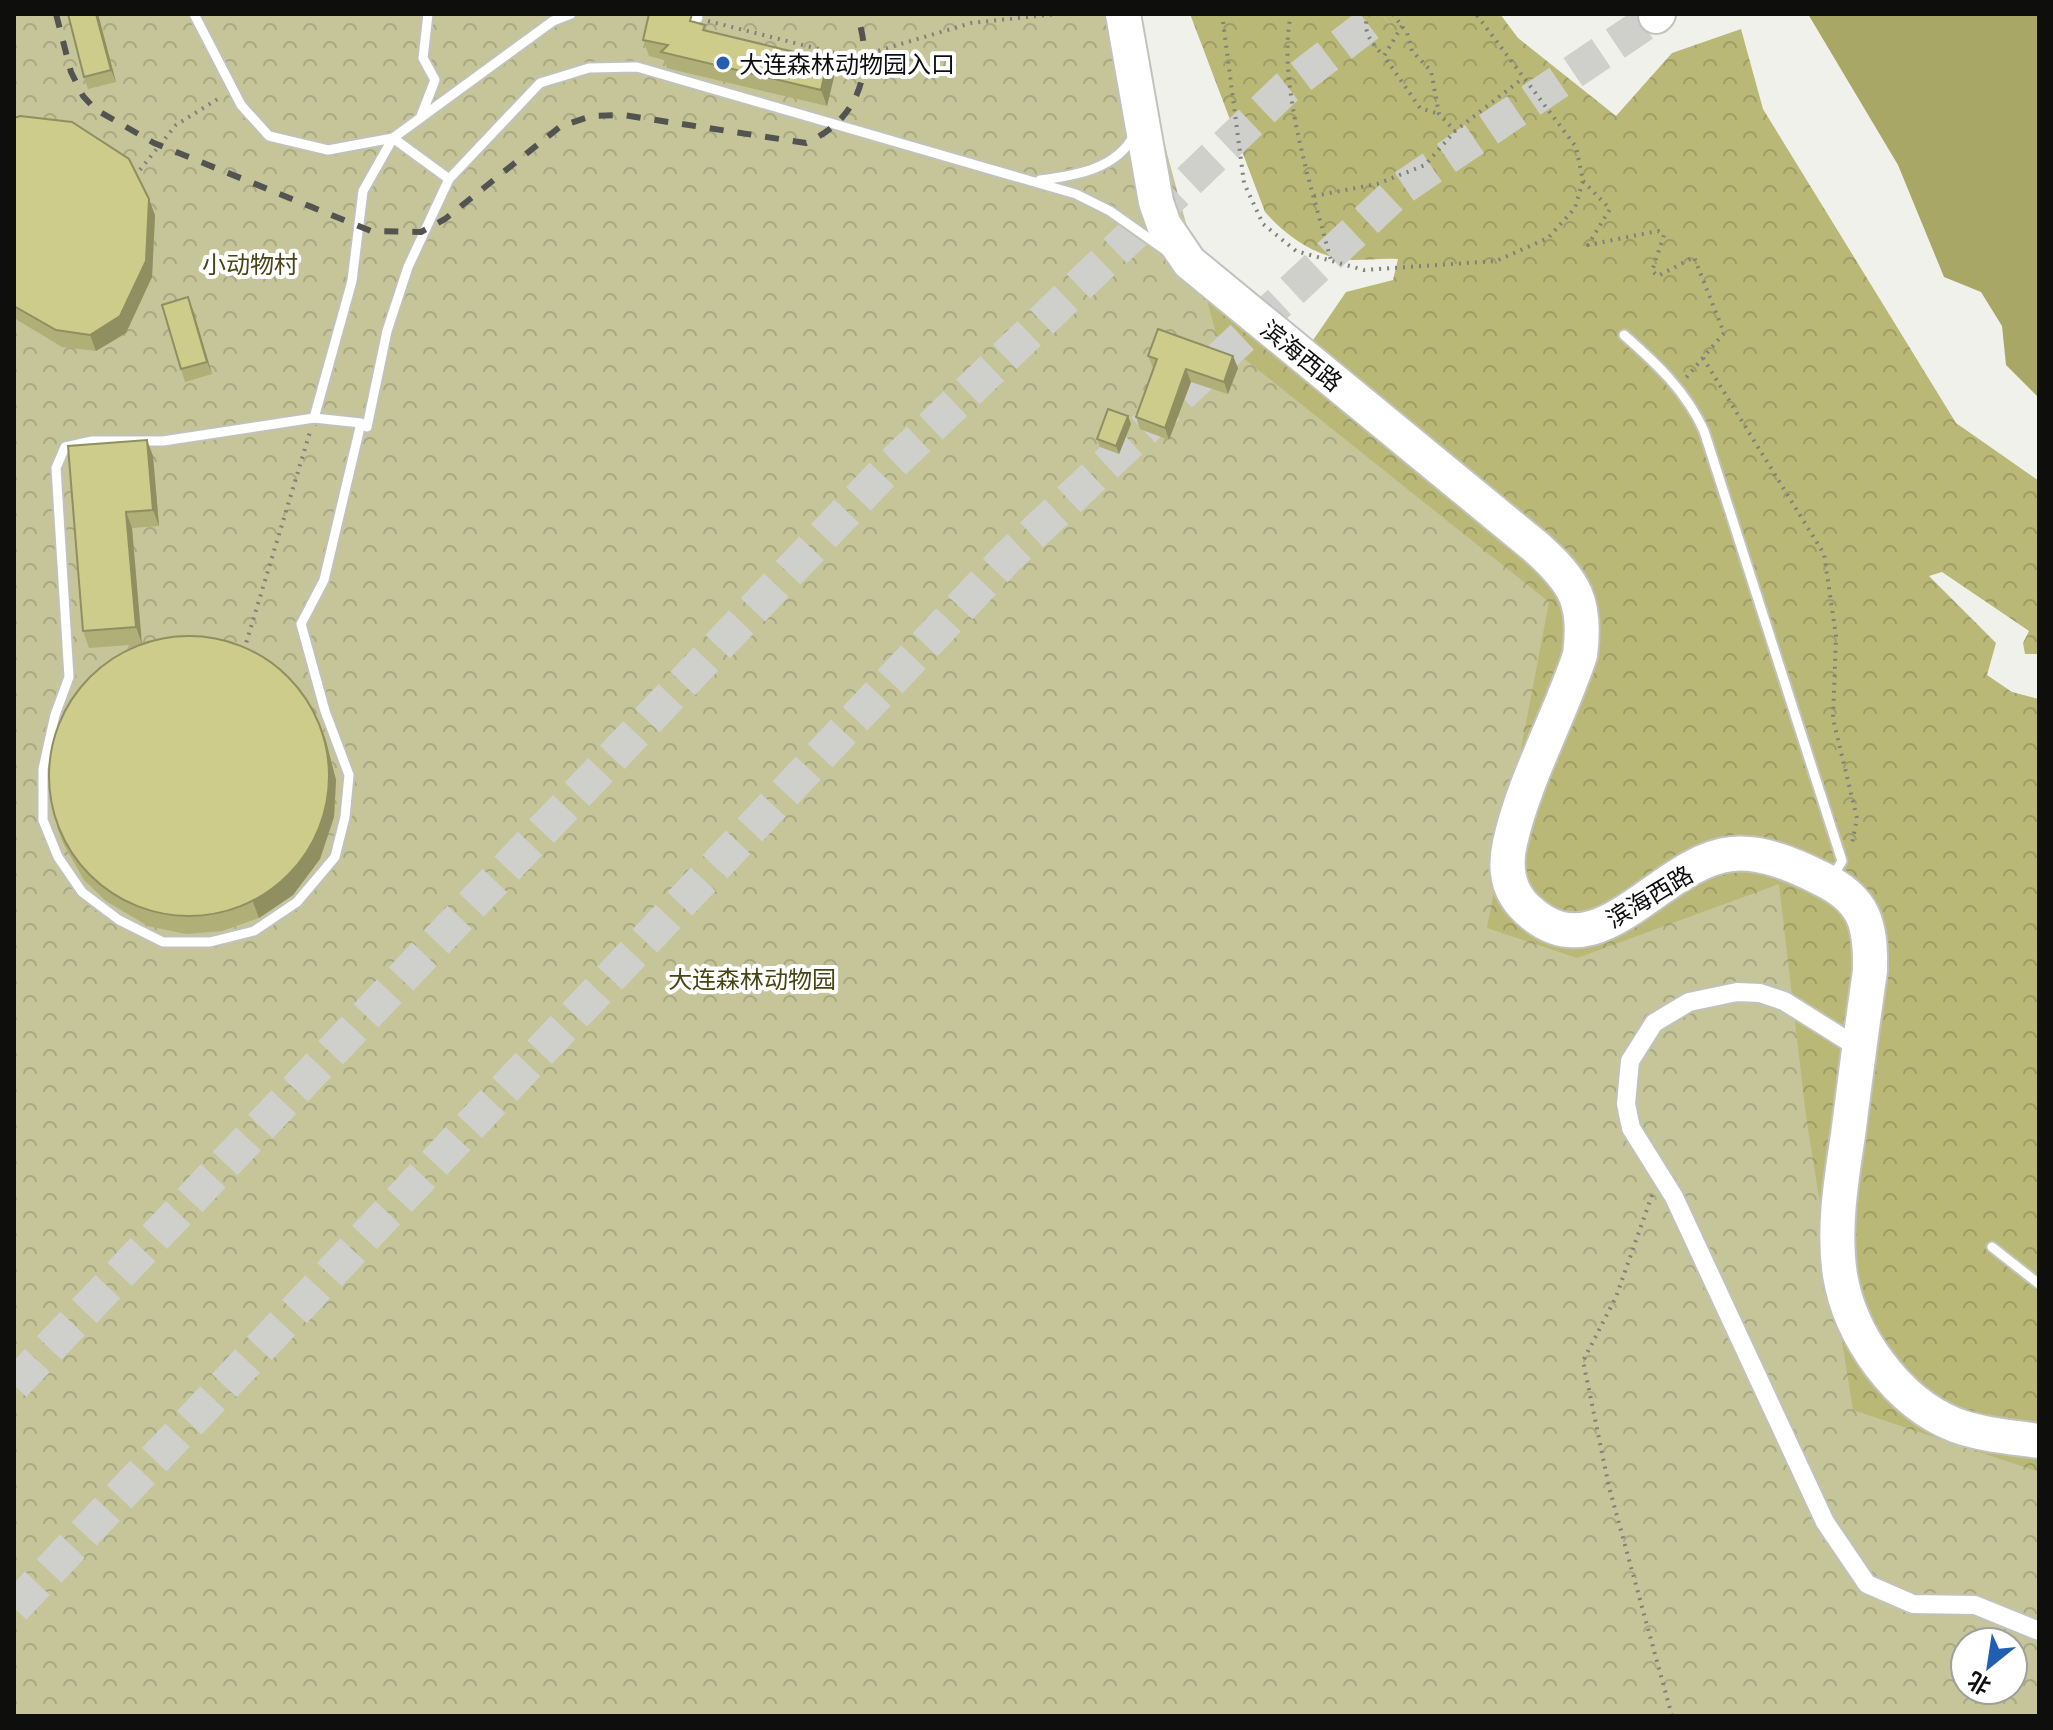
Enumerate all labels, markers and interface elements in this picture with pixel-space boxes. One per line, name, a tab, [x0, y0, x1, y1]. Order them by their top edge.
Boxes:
place label: 大连森林动物园入口	[739, 49, 955, 78]
marker: 大连森林动物园入口	[714, 54, 732, 72]
park label: 小动物村	[202, 249, 298, 278]
street label: 滨海西路	[1256, 314, 1348, 396]
street label: 滨海西路	[1600, 859, 1698, 933]
park label: 大连森林动物园	[668, 964, 836, 993]
north arrow	[1949, 1626, 2029, 1706]
text: 北	[1962, 1667, 1995, 1701]

